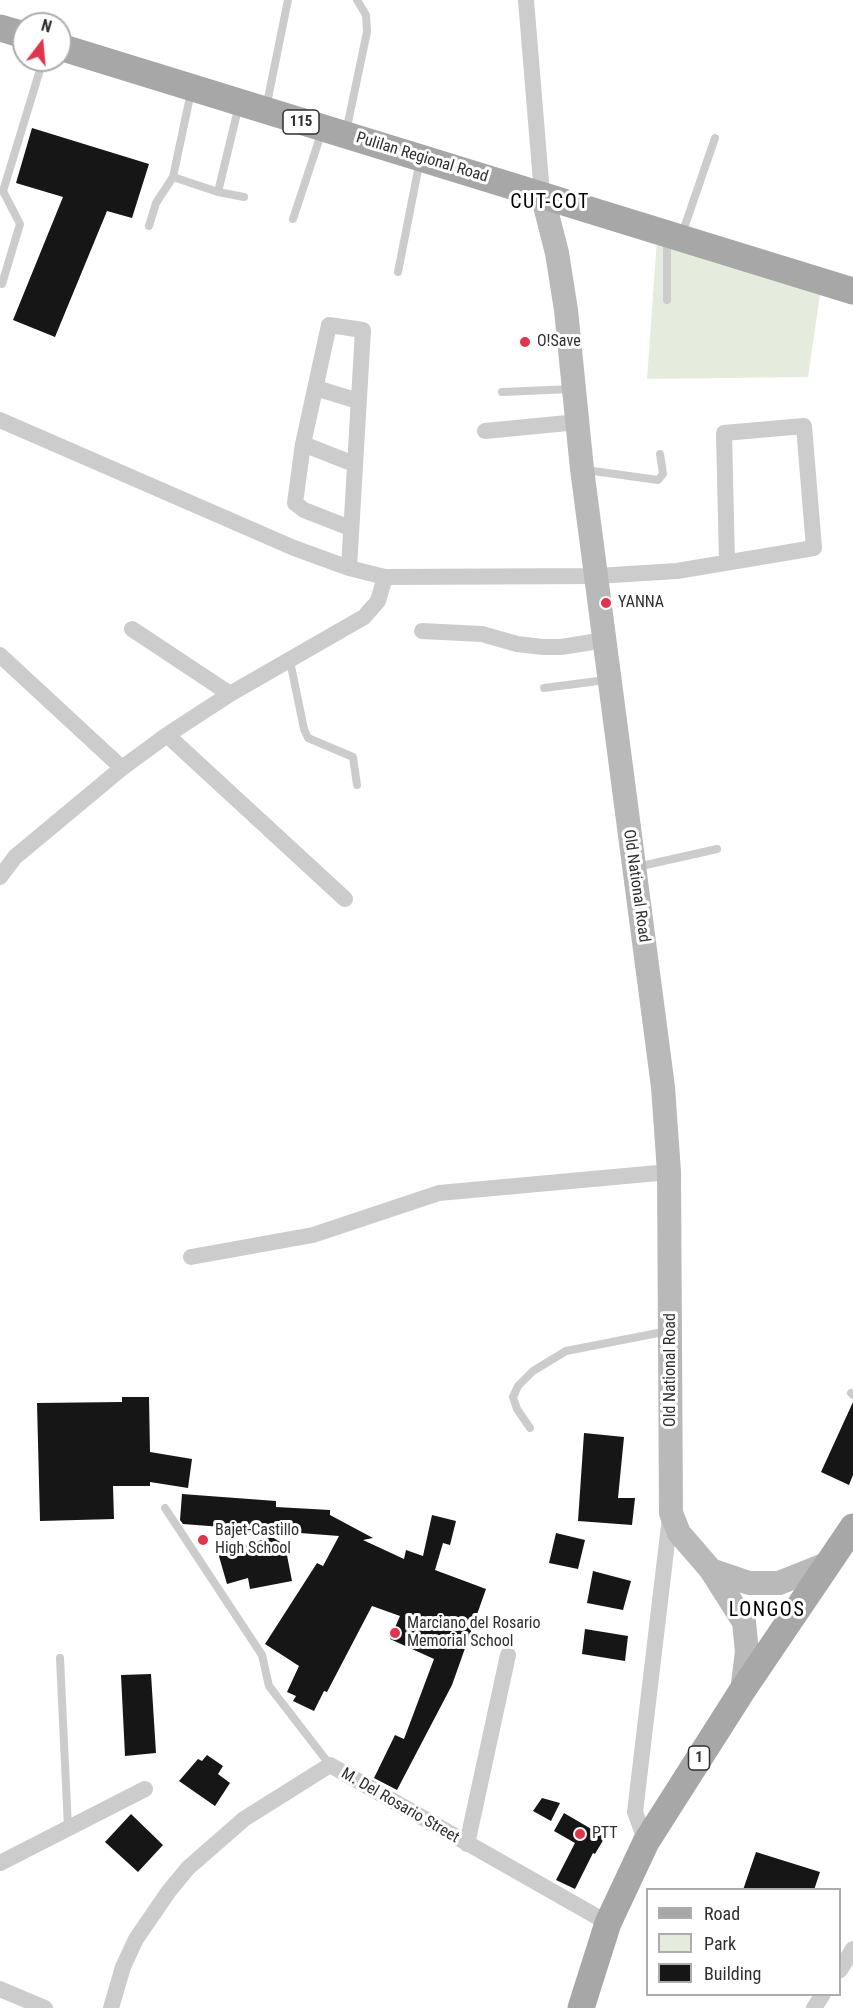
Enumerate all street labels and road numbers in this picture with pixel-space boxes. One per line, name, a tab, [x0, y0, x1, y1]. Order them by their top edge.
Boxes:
road number: 115	[283, 110, 319, 134]
street label: Pulilan Regional Road	[354, 129, 490, 187]
street label: Old National Road	[619, 828, 653, 944]
street label: Old National Road	[661, 1313, 681, 1427]
road number: 1	[688, 1746, 710, 1770]
street label: M. Del Rosario Street	[338, 1764, 462, 1848]

